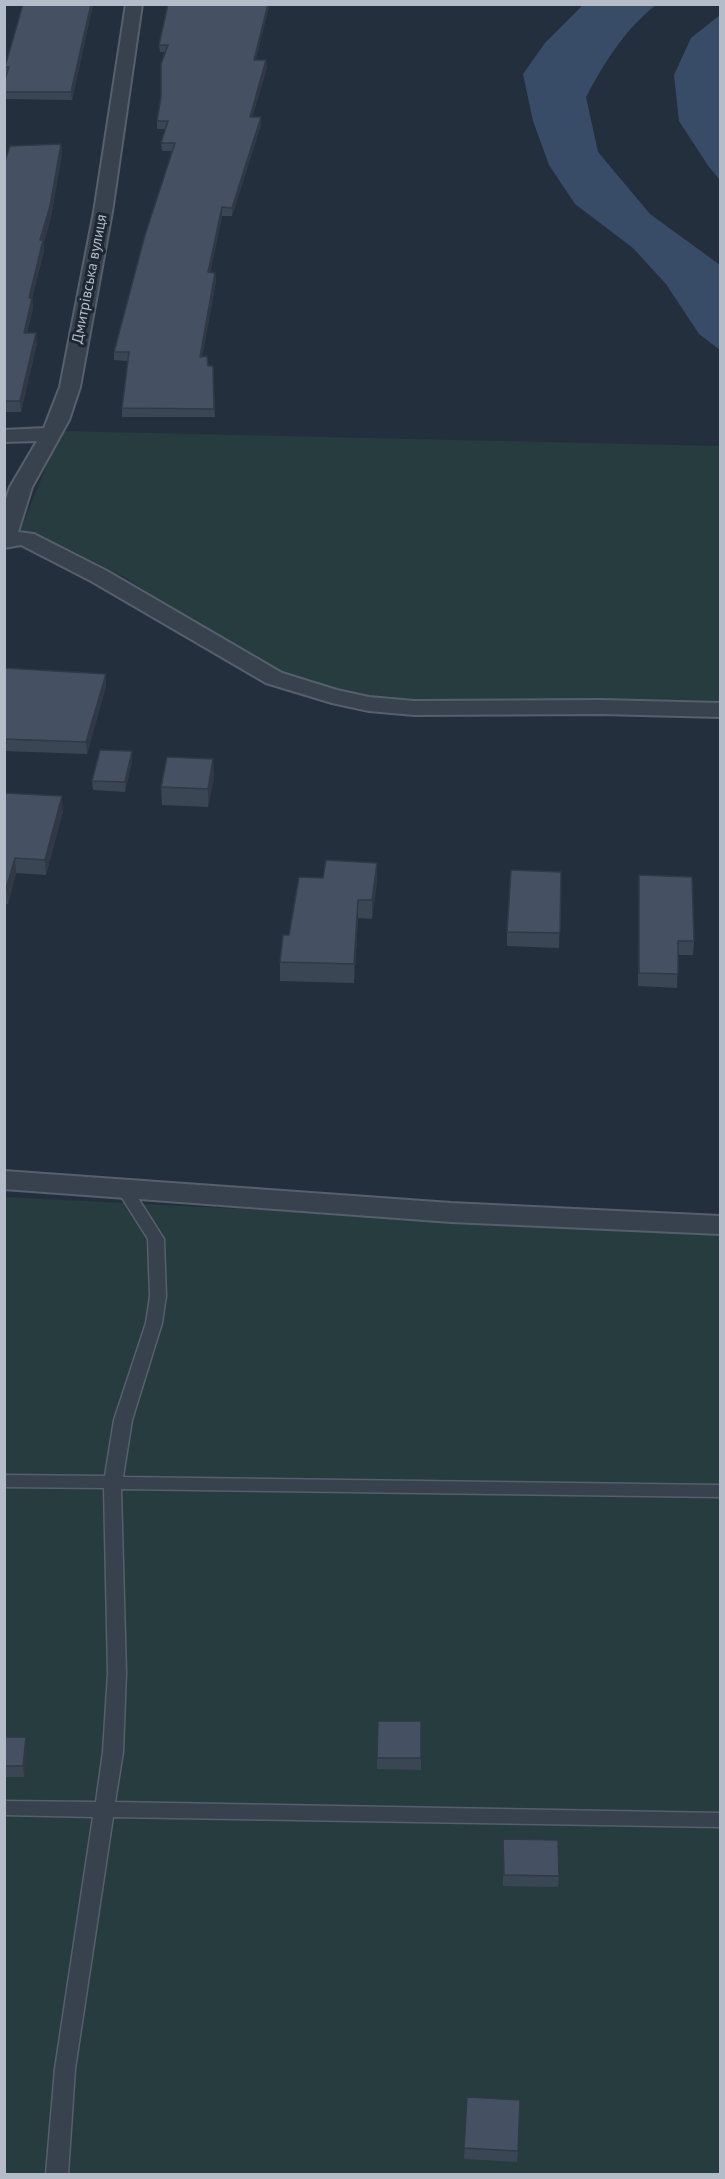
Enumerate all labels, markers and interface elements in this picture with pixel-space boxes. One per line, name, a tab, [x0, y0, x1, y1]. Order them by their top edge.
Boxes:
street label: Дмитрівська вулиця	[69, 213, 111, 345]

